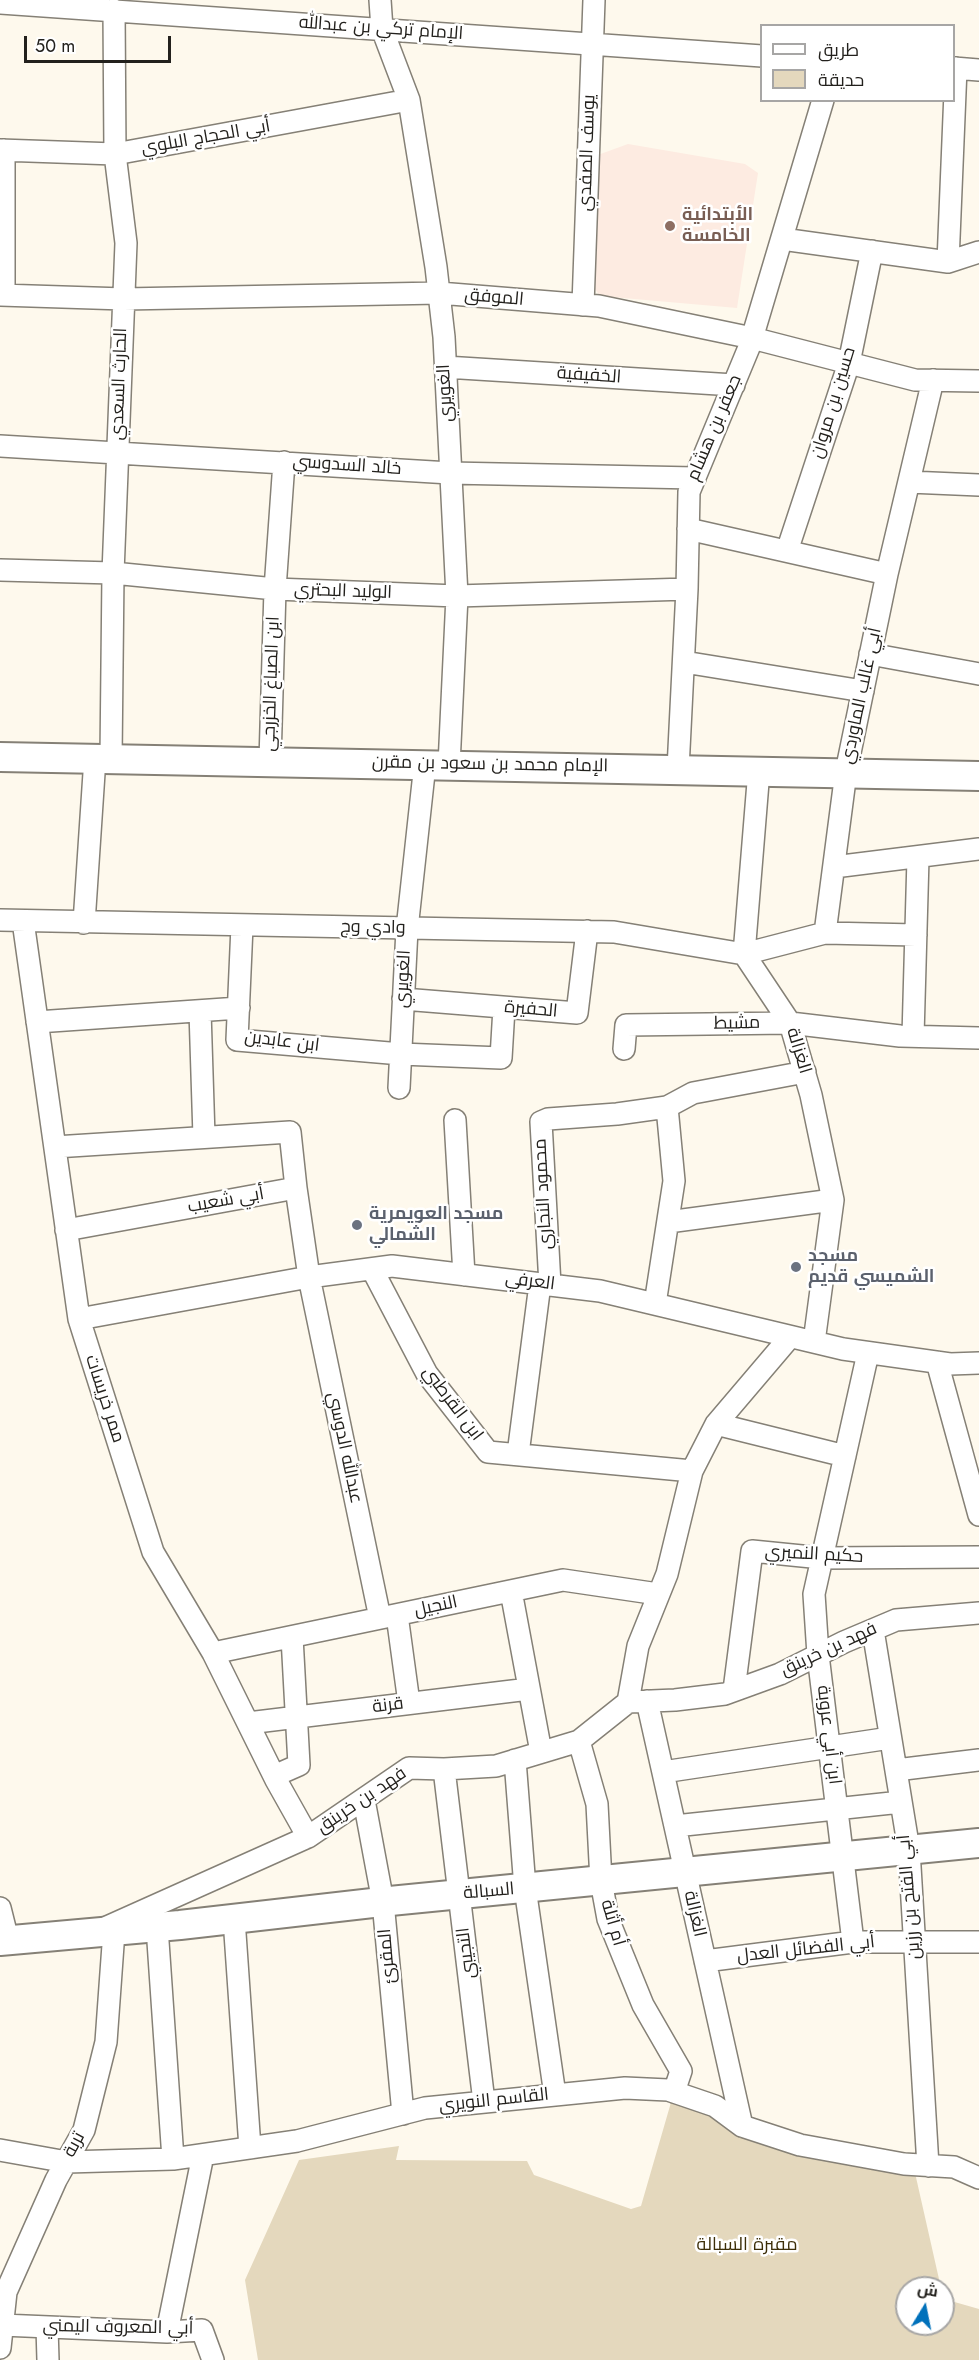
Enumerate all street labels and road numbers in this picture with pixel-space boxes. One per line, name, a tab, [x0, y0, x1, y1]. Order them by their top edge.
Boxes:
street label: الإمام تركي بن عبدالله	[298, 12, 464, 46]
street label: يوسف الصفدي	[575, 94, 601, 212]
street label: أبي الحجاج البلوي	[140, 116, 272, 160]
street label: الموفق	[463, 285, 525, 311]
street label: الحارث السعدي	[107, 327, 133, 441]
street label: حسين بن مروان	[807, 345, 861, 461]
street label: الغويري	[434, 363, 458, 423]
street label: الخفيفية	[556, 363, 622, 389]
street label: جعفر بن هشام	[683, 372, 747, 484]
street label: خالد السدوسي	[292, 451, 402, 481]
street label: الوليد البحتري	[294, 579, 392, 605]
street label: ابن الصباغ الخزرجي	[259, 616, 285, 752]
street label: أبي غالب الماوردي	[837, 626, 887, 766]
street label: الإمام محمد بن سعود بن مقرن	[372, 752, 608, 778]
street label: وادي وج	[340, 917, 406, 939]
street label: الغويري	[392, 949, 416, 1009]
street label: الحفيرة	[503, 997, 559, 1023]
street label: مشيط	[713, 1013, 761, 1035]
street label: الغزالة	[781, 1025, 815, 1077]
street label: ابن عابدين	[243, 1027, 321, 1057]
street label: محمود النجاري	[530, 1138, 558, 1250]
street label: أبي شعيب	[186, 1184, 266, 1218]
street label: العرفي	[504, 1268, 556, 1296]
street label: ممر خريسات	[80, 1352, 128, 1446]
street label: ابن القرطبي	[417, 1362, 487, 1446]
street label: عبدالله الدوسي	[322, 1390, 366, 1506]
street label: حكيم النميري	[764, 1542, 864, 1568]
street label: النجيل	[412, 1592, 460, 1622]
street label: فهد بن خرينق	[777, 1618, 881, 1682]
street label: ابن أبي عروبة	[811, 1684, 845, 1786]
street label: قرنة	[371, 1693, 405, 1719]
street label: فهد بن خرينق	[313, 1763, 411, 1839]
street label: أبي الفتح بن رزين	[894, 1834, 926, 1960]
street label: السبالة	[463, 1879, 515, 1905]
street label: الغزالة	[678, 1889, 710, 1939]
street label: أم أثلة	[595, 1897, 629, 1949]
street label: التجيبي	[453, 1926, 481, 1980]
street label: المقرئ	[375, 1928, 401, 1984]
street label: أبي الفضائل العدل	[736, 1932, 876, 1968]
street label: القاسم النويري	[438, 2084, 550, 2118]
street label: تربة	[59, 2129, 91, 2161]
street label: أبي المعروف اليمني	[42, 2316, 194, 2340]

